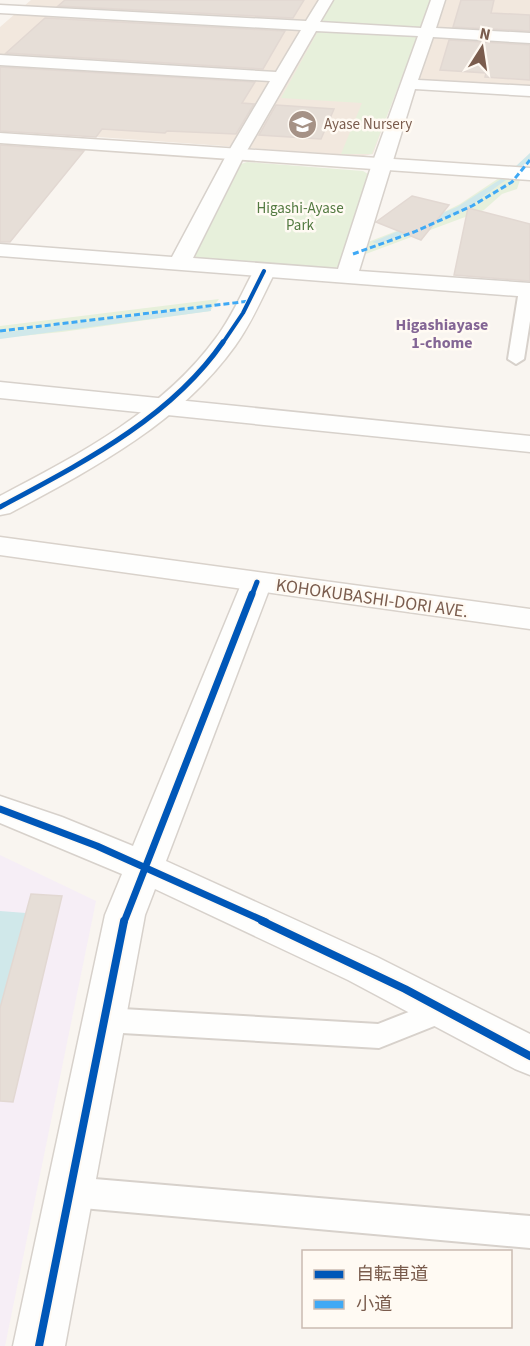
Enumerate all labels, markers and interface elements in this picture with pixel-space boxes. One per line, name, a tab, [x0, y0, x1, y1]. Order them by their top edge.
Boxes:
north arrow	[452, 18, 512, 78]
text: N	[477, 22, 492, 46]
school or university icon: Ayase Nursery	[287, 108, 319, 140]
place label: Ayase Nursery	[324, 114, 412, 135]
park label: Higashi-Ayase Park	[256, 198, 344, 236]
district label: Higashiayase 1-chome	[396, 314, 488, 354]
street label: KOHOKUBASHI-DORI AVE.	[274, 573, 470, 624]
legend	[302, 1250, 512, 1328]
text: 自転車道	[356, 1262, 428, 1287]
text: 小道	[356, 1292, 392, 1317]

